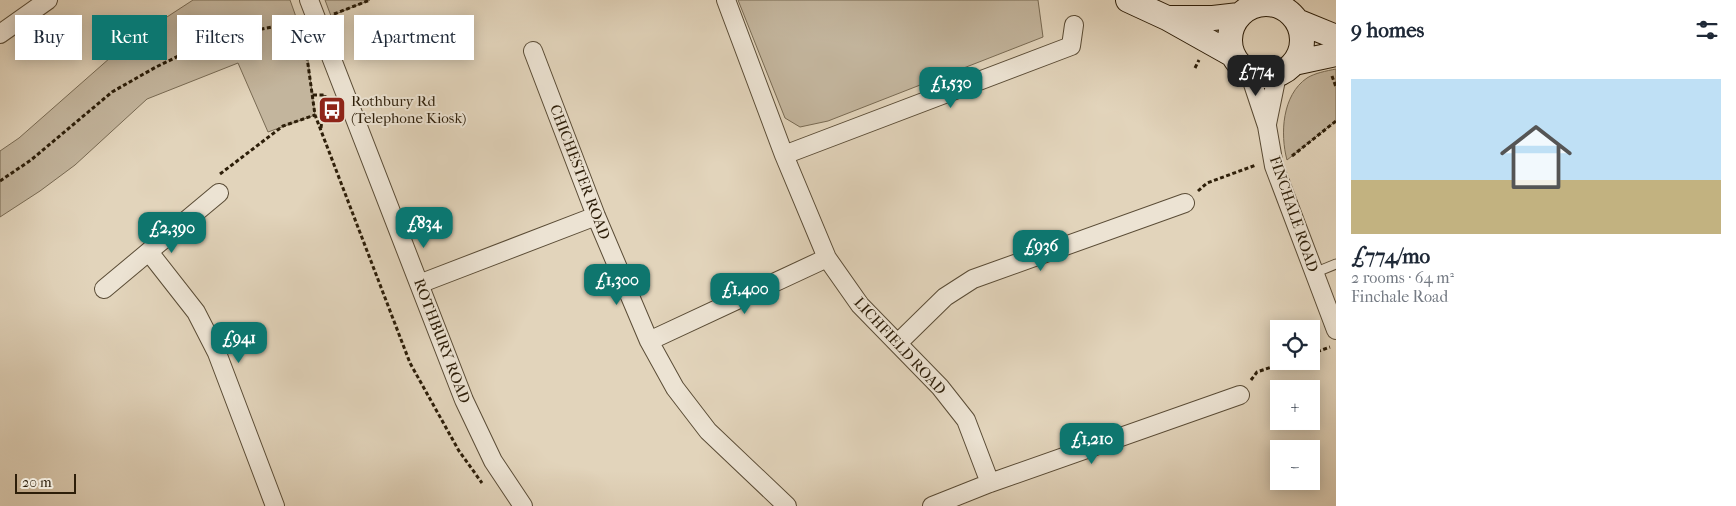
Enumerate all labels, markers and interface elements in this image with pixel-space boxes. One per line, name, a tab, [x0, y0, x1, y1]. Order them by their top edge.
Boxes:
chip: Buy	[15, 15, 82, 60]
chip: Rent	[92, 15, 167, 60]
chip: Filters	[177, 15, 262, 60]
chip: New	[272, 15, 344, 60]
chip: Apartment	[354, 15, 474, 60]
icon: filters	[1693, 16, 1721, 44]
text: 9 homes	[1351, 18, 1424, 42]
pin: £774	[1226, 54, 1286, 97]
text: £774	[1238, 61, 1274, 80]
pin: £1,530	[910, 66, 992, 109]
text: £1,530	[930, 73, 972, 92]
place label: Rothbury Rd (Telephone Kiosk)	[351, 92, 466, 127]
bus stop icon: Rothbury Rd (Telephone Kiosk)	[317, 95, 347, 125]
street label: CHICHESTER ROAD	[546, 102, 614, 242]
icon: home	[1491, 112, 1581, 202]
street label: FINCHALE ROAD	[1266, 154, 1322, 274]
pin: £834	[394, 206, 454, 249]
pin: £2,390	[131, 212, 213, 254]
text: £834	[407, 213, 441, 232]
text: £2,390	[149, 218, 195, 237]
pin: £936	[1011, 230, 1071, 272]
text: £936	[1024, 236, 1058, 255]
text: £774/mo	[1351, 244, 1430, 268]
pin: £1,300	[576, 264, 658, 306]
text: 2 rooms · 64 m²	[1351, 268, 1454, 287]
text: £1,300	[595, 270, 639, 289]
pin: £1,400	[704, 272, 786, 315]
street label: ROTHBURY ROAD	[410, 276, 474, 406]
text: £1,400	[721, 279, 769, 298]
text: Finchale Road	[1351, 287, 1448, 306]
street label: LICHFIELD ROAD	[850, 294, 950, 398]
map controls	[1270, 320, 1320, 490]
button: locate	[1270, 320, 1320, 370]
pin: £941	[209, 322, 269, 364]
text: £941	[222, 328, 256, 347]
button: +	[1270, 380, 1320, 430]
pin: £1,210	[1051, 422, 1133, 465]
text: £1,210	[1071, 429, 1113, 448]
button: −	[1270, 440, 1320, 490]
scale bar	[15, 471, 76, 494]
text: 20 m	[22, 474, 52, 491]

